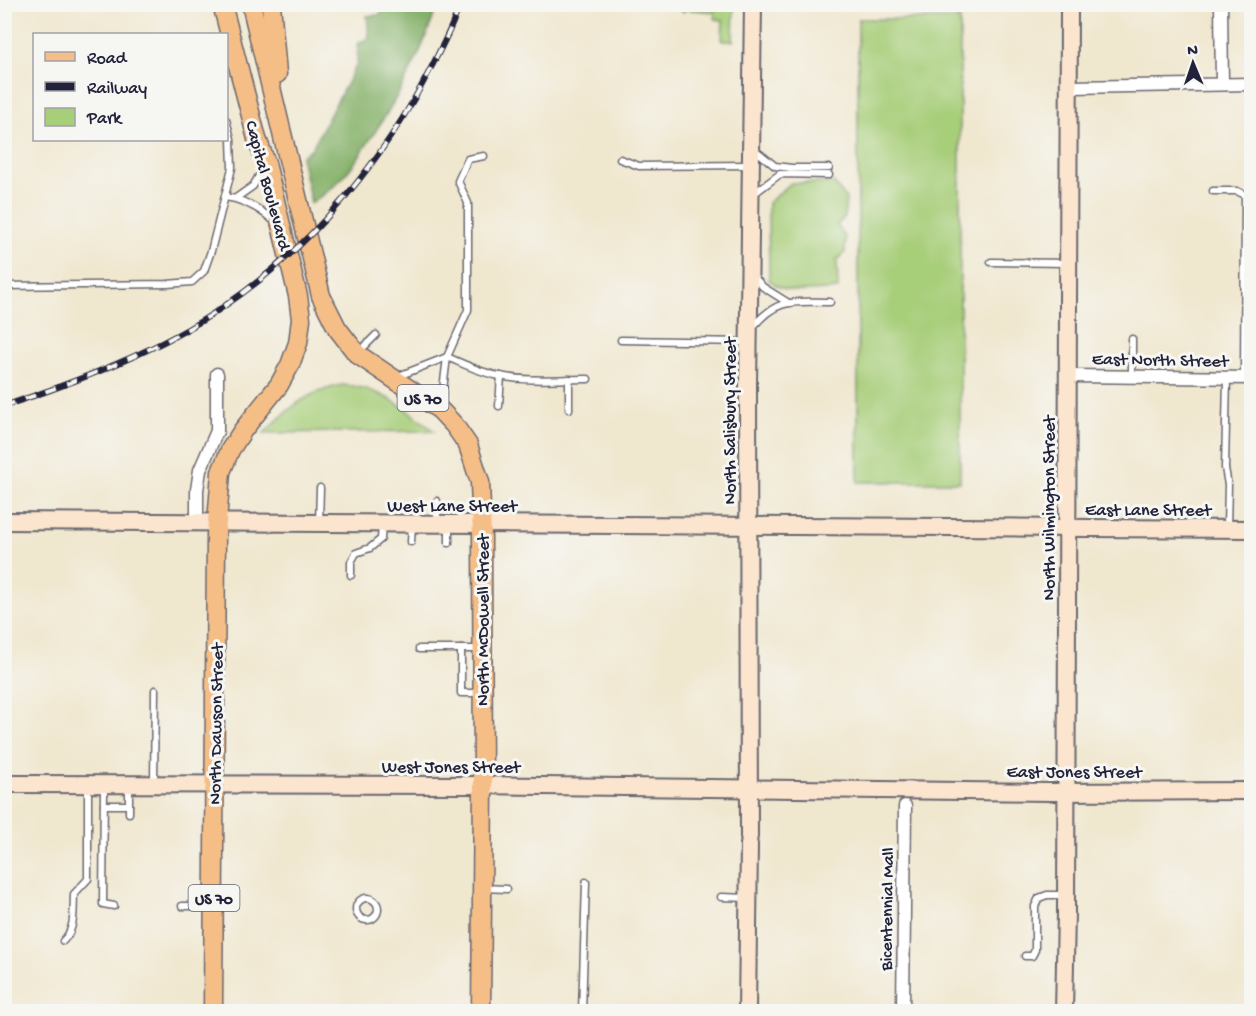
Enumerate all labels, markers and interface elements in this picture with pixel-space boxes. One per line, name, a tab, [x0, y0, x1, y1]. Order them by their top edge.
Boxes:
legend	[33, 33, 228, 141]
north arrow	[1163, 33, 1223, 93]
text: N	[1187, 42, 1199, 61]
text: Road	[87, 49, 128, 70]
text: Railway	[87, 79, 147, 100]
text: Park	[86, 109, 123, 130]
street label: Capital Boulevard	[239, 119, 294, 254]
street label: North Salisbury Street	[721, 336, 742, 505]
street label: East North Street	[1092, 350, 1230, 373]
road number: US 70	[398, 385, 448, 411]
street label: North Wilmington Street	[1040, 414, 1061, 600]
street label: West Lane Street	[387, 497, 518, 518]
street label: East Lane Street	[1085, 501, 1213, 522]
street label: North McDowell Street	[474, 532, 495, 706]
street label: North Dawson Street	[206, 642, 229, 805]
street label: West Jones Street	[382, 758, 522, 779]
street label: East Jones Street	[1006, 763, 1143, 784]
street label: Bicentennial Mall	[877, 847, 900, 972]
road number: US 70	[188, 885, 240, 911]

